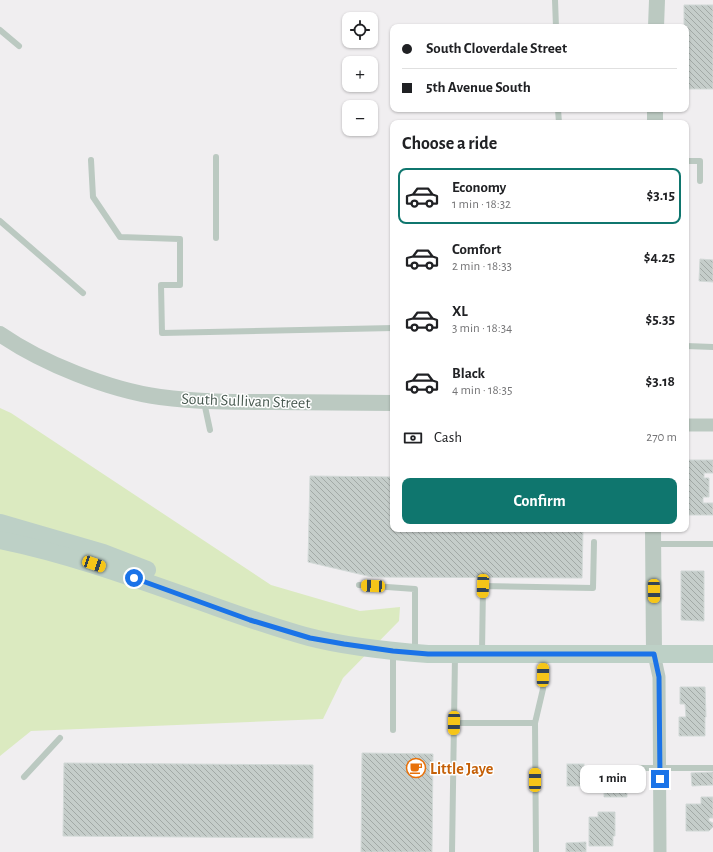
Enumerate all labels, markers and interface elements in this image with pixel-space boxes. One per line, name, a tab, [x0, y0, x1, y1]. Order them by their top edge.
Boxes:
map controls	[342, 12, 378, 136]
button: locate	[342, 12, 378, 48]
text: South Cloverdale Street	[426, 41, 567, 56]
button: +	[342, 56, 378, 92]
text: 5th Avenue South	[426, 80, 531, 95]
button: −	[342, 100, 378, 136]
text: Choose a ride	[402, 135, 497, 153]
icon: car	[404, 178, 440, 214]
text: Economy	[452, 180, 506, 195]
text: $3.15	[646, 188, 675, 203]
text: 1 min · 18:32	[452, 198, 511, 211]
icon: car	[404, 240, 440, 276]
text: Comfort	[452, 242, 501, 257]
text: $4.25	[644, 250, 675, 265]
text: 2 min · 18:33	[452, 260, 512, 273]
icon: car	[404, 302, 440, 338]
text: XL	[452, 304, 468, 319]
text: $5.35	[645, 312, 675, 327]
text: 3 min · 18:34	[452, 322, 512, 335]
icon: car	[404, 364, 440, 400]
text: Black	[452, 366, 485, 381]
text: $3.18	[646, 374, 675, 389]
text: 4 min · 18:35	[452, 384, 512, 397]
street label: South Sullivan Street	[181, 391, 311, 411]
icon: cash	[402, 427, 424, 449]
text: Cash	[434, 430, 462, 445]
text: 270 m	[646, 431, 677, 444]
button: Confirm	[402, 478, 677, 524]
car	[81, 554, 107, 574]
route start	[125, 569, 143, 587]
car	[477, 574, 489, 598]
car	[361, 579, 385, 593]
car	[648, 579, 660, 603]
car	[537, 663, 549, 687]
car	[448, 711, 460, 735]
cafe icon: Little Jaye	[405, 757, 427, 779]
place label: Little Jaye	[430, 761, 494, 778]
callout: 1 min	[580, 765, 646, 793]
car	[529, 768, 541, 792]
route end	[651, 770, 669, 788]
text: 1 min	[599, 772, 627, 785]

